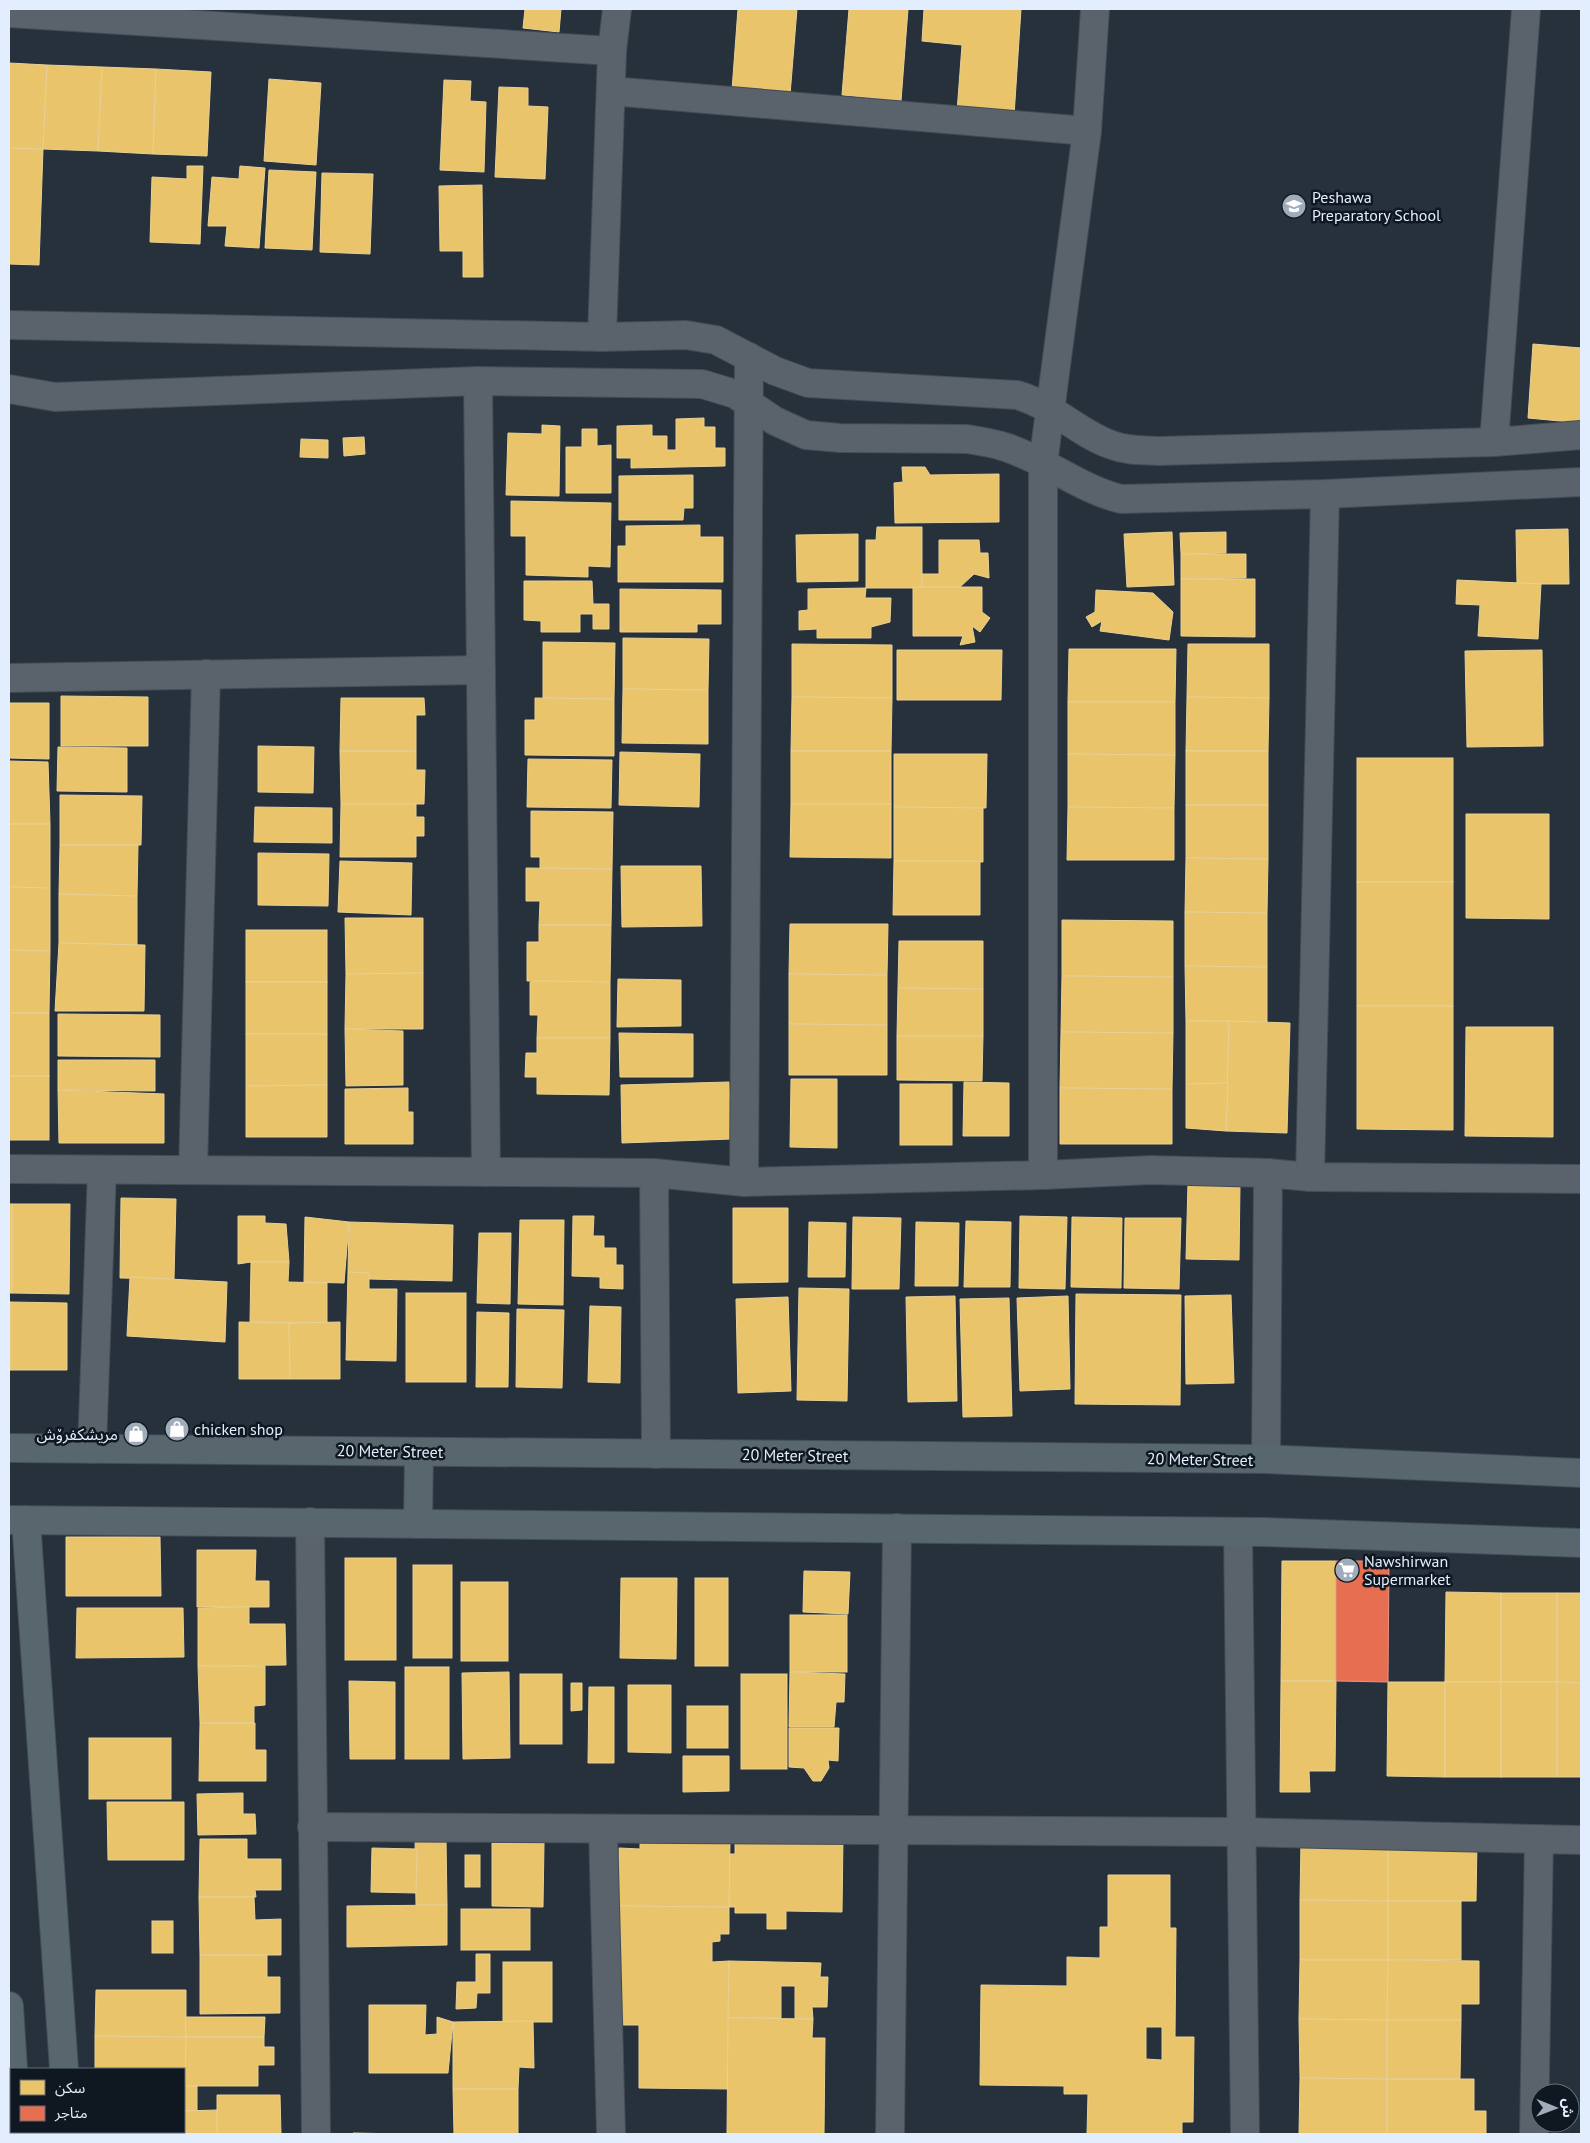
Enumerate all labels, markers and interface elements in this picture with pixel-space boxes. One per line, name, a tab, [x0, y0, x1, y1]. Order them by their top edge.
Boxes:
place label: Peshawa Preparatory School	[1312, 187, 1441, 225]
school or university icon: Peshawa Preparatory School	[1281, 193, 1307, 219]
shop icon: chicken shop	[164, 1416, 190, 1442]
place label: chicken shop	[194, 1419, 283, 1439]
shop icon: مریشکفرۆش	[123, 1421, 149, 1447]
place label: مریشکفرۆش	[36, 1424, 118, 1444]
street label: 20 Meter Street	[337, 1440, 444, 1462]
street label: 20 Meter Street	[742, 1444, 849, 1466]
street label: 20 Meter Street	[1147, 1448, 1254, 1470]
place label: Nawshirwan Supermarket	[1364, 1551, 1451, 1589]
supermarket icon: Nawshirwan Supermarket	[1334, 1557, 1360, 1583]
legend	[10, 2068, 185, 2133]
text: سكن	[55, 2078, 86, 2097]
north arrow	[1530, 2083, 1580, 2133]
text: ش	[1559, 2098, 1577, 2118]
text: متاجر	[54, 2103, 88, 2122]

